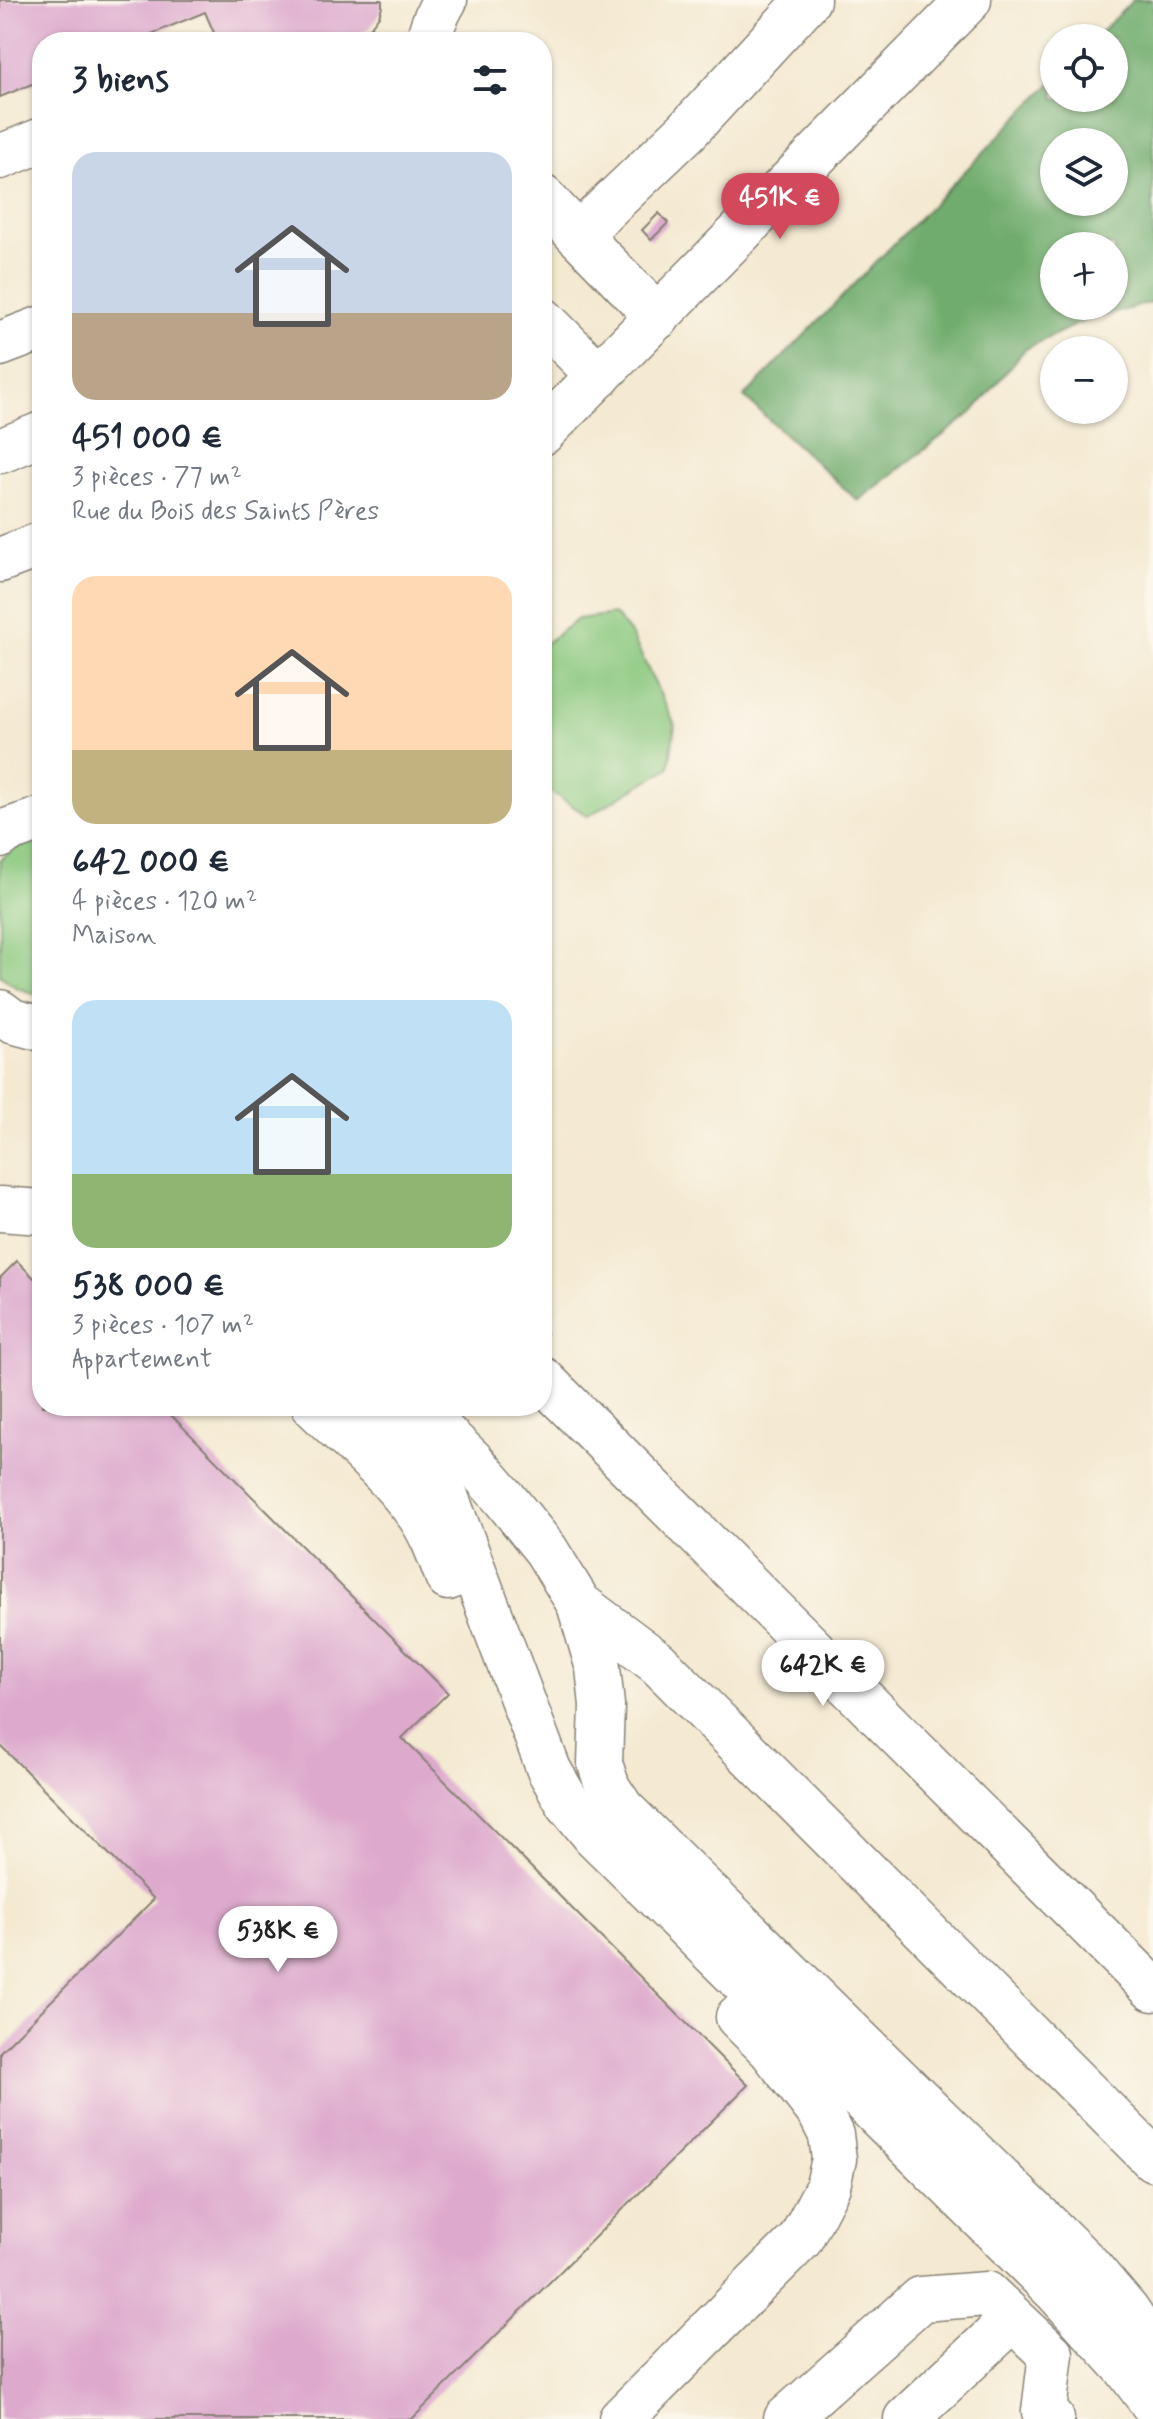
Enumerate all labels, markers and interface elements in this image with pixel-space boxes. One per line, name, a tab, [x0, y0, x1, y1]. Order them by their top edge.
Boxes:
map controls	[1040, 24, 1128, 424]
button: locate	[1040, 24, 1128, 112]
text: 3 biens	[72, 58, 169, 103]
icon: filters	[468, 58, 512, 102]
button: layers	[1040, 128, 1128, 216]
pin: 451K €	[715, 173, 845, 241]
text: 451K €	[739, 182, 821, 216]
icon: home	[220, 204, 364, 348]
button: +	[1040, 232, 1128, 320]
button: −	[1040, 336, 1128, 424]
text: 451 000 €	[72, 416, 223, 461]
text: 3 pièces · 77 m²	[72, 461, 242, 495]
text: Rue du Bois des Saints Pères	[72, 495, 379, 529]
icon: home	[220, 628, 364, 772]
text: 642 000 €	[72, 840, 230, 885]
text: 4 pièces · 120 m²	[72, 885, 257, 919]
text: Maison	[72, 919, 156, 953]
icon: home	[220, 1052, 364, 1196]
text: 538 000 €	[72, 1264, 225, 1309]
text: 3 pièces · 107 m²	[72, 1309, 254, 1343]
text: Appartement	[72, 1343, 212, 1377]
pin: 642K €	[758, 1640, 888, 1708]
text: 642K €	[779, 1649, 867, 1683]
pin: 538K €	[213, 1906, 343, 1974]
text: 538K €	[236, 1915, 320, 1949]

